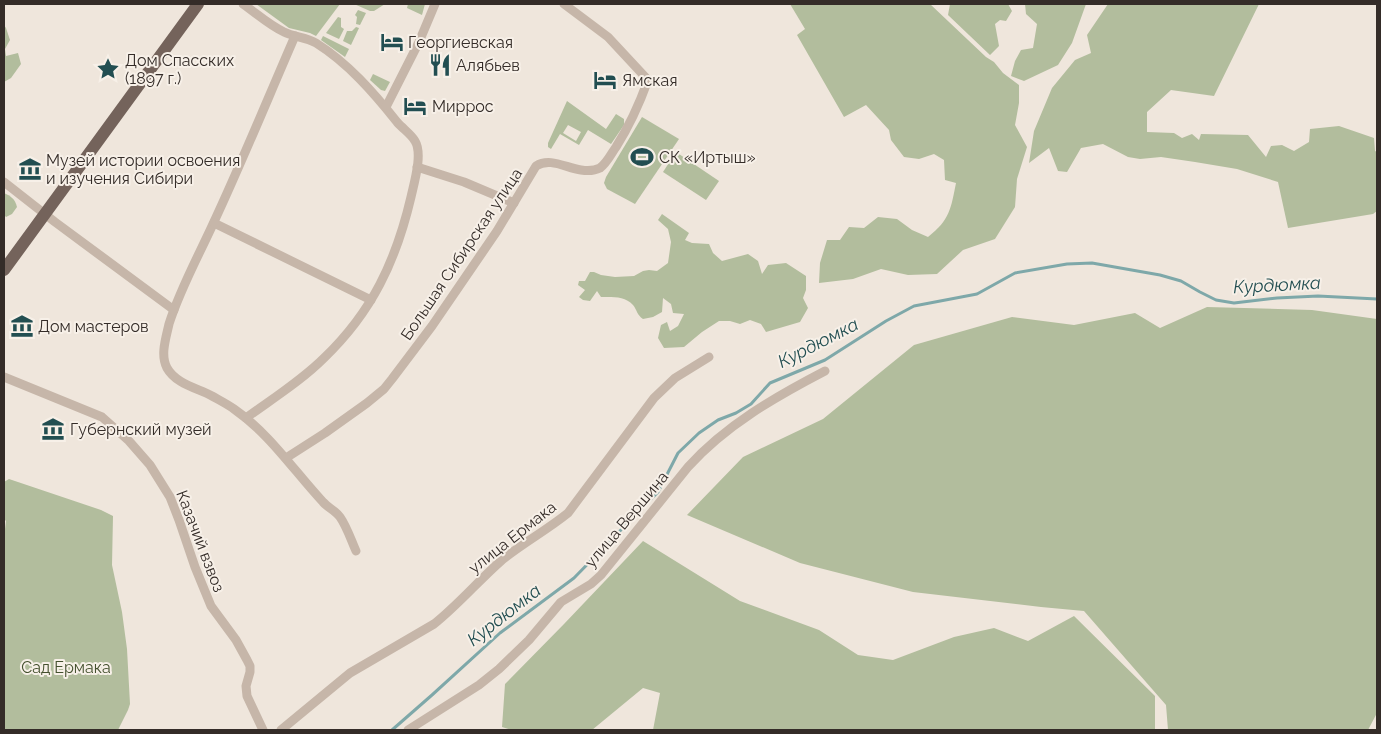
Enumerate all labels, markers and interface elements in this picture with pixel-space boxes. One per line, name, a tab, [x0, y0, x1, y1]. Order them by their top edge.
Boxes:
hotel icon: Георгиевская	[379, 29, 405, 55]
place label: Георгиевская	[408, 33, 513, 52]
place label: Дом Спасских (1897 г.)	[125, 51, 234, 88]
restaurant icon: Алябьев	[427, 52, 453, 78]
place icon: Дом Спасских (1897 г.)	[95, 56, 121, 82]
place label: Алябьев	[456, 56, 520, 75]
hotel icon: Ямская	[592, 67, 618, 93]
place label: Ямская	[622, 71, 678, 90]
hotel icon: Миррос	[402, 93, 428, 119]
place label: Миррос	[432, 97, 494, 116]
sports icon: СК «Иртыш»	[629, 144, 655, 170]
place label: СК «Иртыш»	[659, 148, 756, 167]
place label: Музей истории освоения и изучения Сибири	[46, 151, 240, 188]
museum icon: Музей истории освоения и изучения Сибири	[17, 156, 43, 182]
street label: Большая Сибирская улица	[397, 165, 526, 344]
water label: Курдюмка	[1233, 272, 1321, 297]
museum icon: Дом мастеров	[9, 313, 35, 339]
water label: Курдюмка	[774, 313, 862, 372]
place label: Дом мастеров	[38, 317, 149, 336]
museum icon: Губернский музей	[40, 416, 66, 442]
place label: Губернский музей	[70, 420, 212, 439]
street label: улица Вершина	[581, 467, 672, 571]
street label: Казачий взвоз	[172, 488, 229, 595]
street label: улица Ермака	[465, 497, 560, 577]
water label: Курдюмка	[463, 579, 545, 650]
park label: Сад Ермака	[21, 658, 111, 677]

